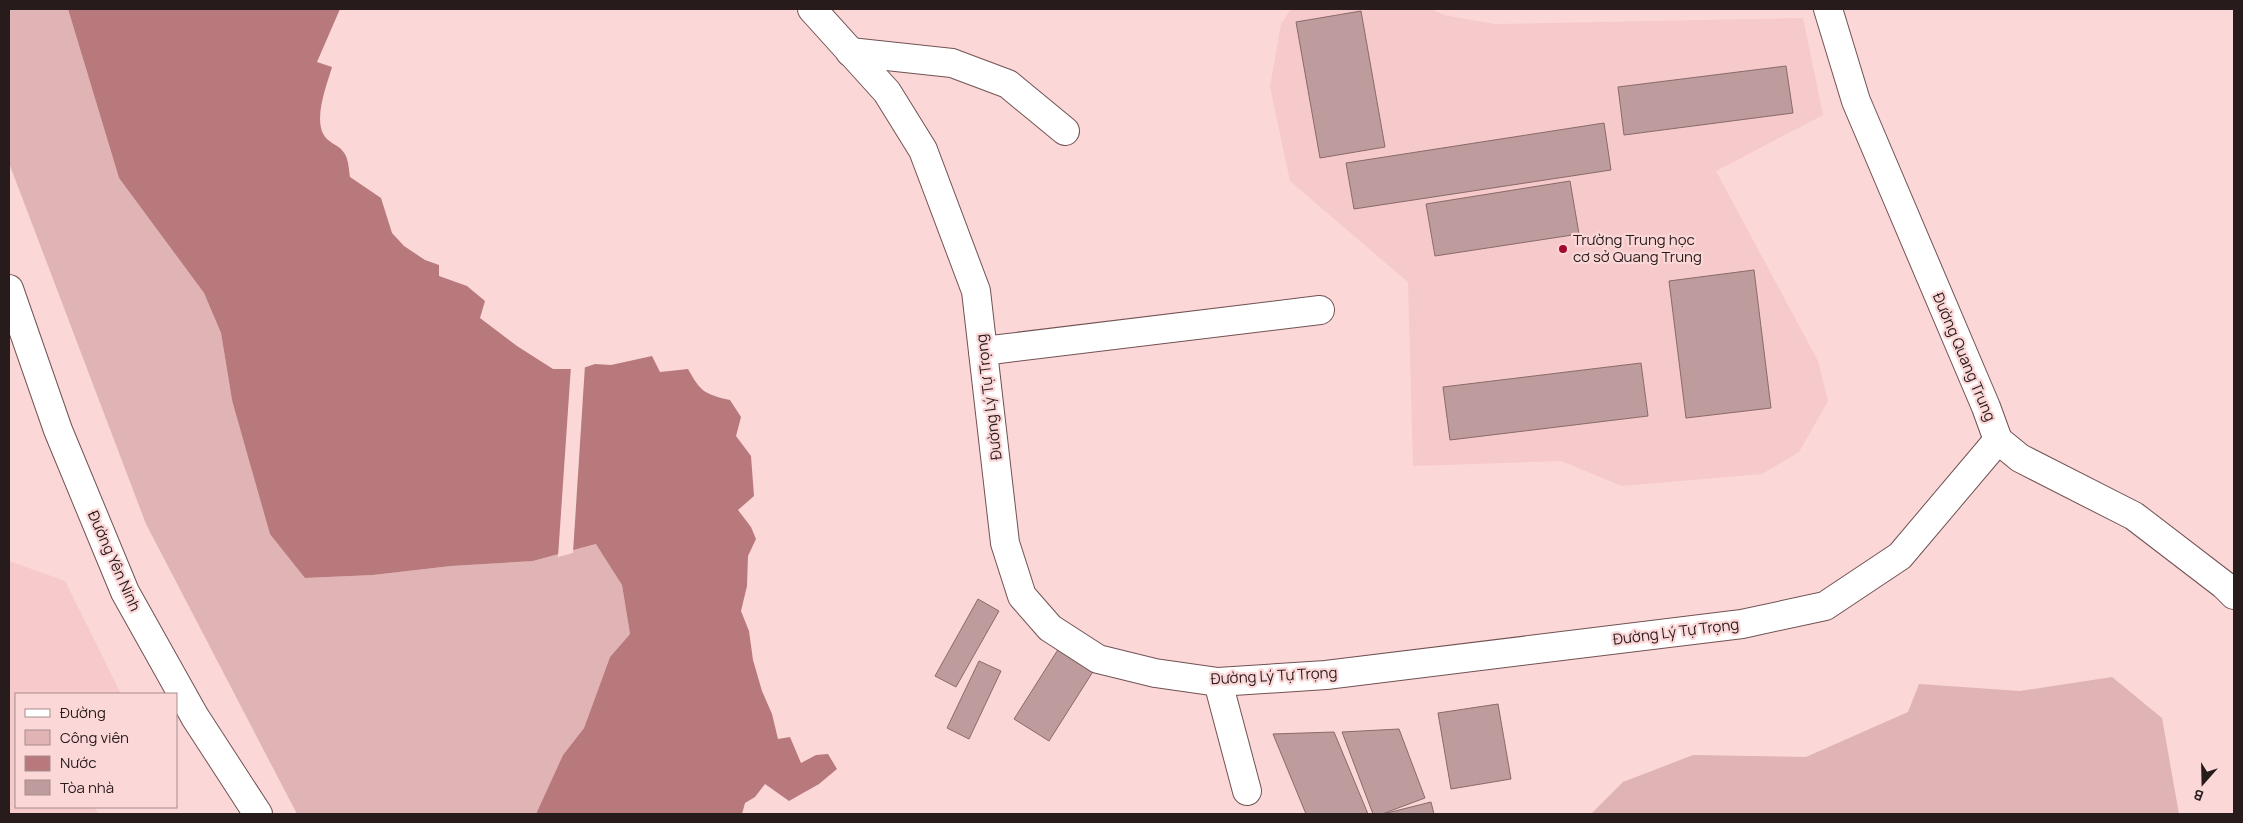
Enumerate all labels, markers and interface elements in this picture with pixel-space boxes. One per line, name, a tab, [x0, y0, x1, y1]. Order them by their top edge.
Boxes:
place label: Trường Trung học cơ sở Quang Trung	[1573, 229, 1702, 267]
marker: Trường Trung học cơ sở Quang Trung	[1557, 243, 1569, 255]
street label: Đường Quang Trung	[1928, 289, 2001, 424]
street label: Đường Lý Tự Trọng	[970, 333, 1007, 461]
street label: Đường Yên Ninh	[83, 507, 146, 614]
street label: Đường Lý Tự Trọng	[1612, 613, 1740, 650]
street label: Đường Lý Tự Trọng	[1210, 662, 1338, 689]
legend	[15, 693, 178, 808]
text: Đường	[60, 702, 106, 723]
text: Công viên	[60, 727, 129, 748]
text: Nước	[60, 752, 97, 773]
north arrow	[2178, 758, 2228, 808]
text: Tòa nhà	[60, 777, 114, 798]
text: B	[2191, 785, 2206, 806]

